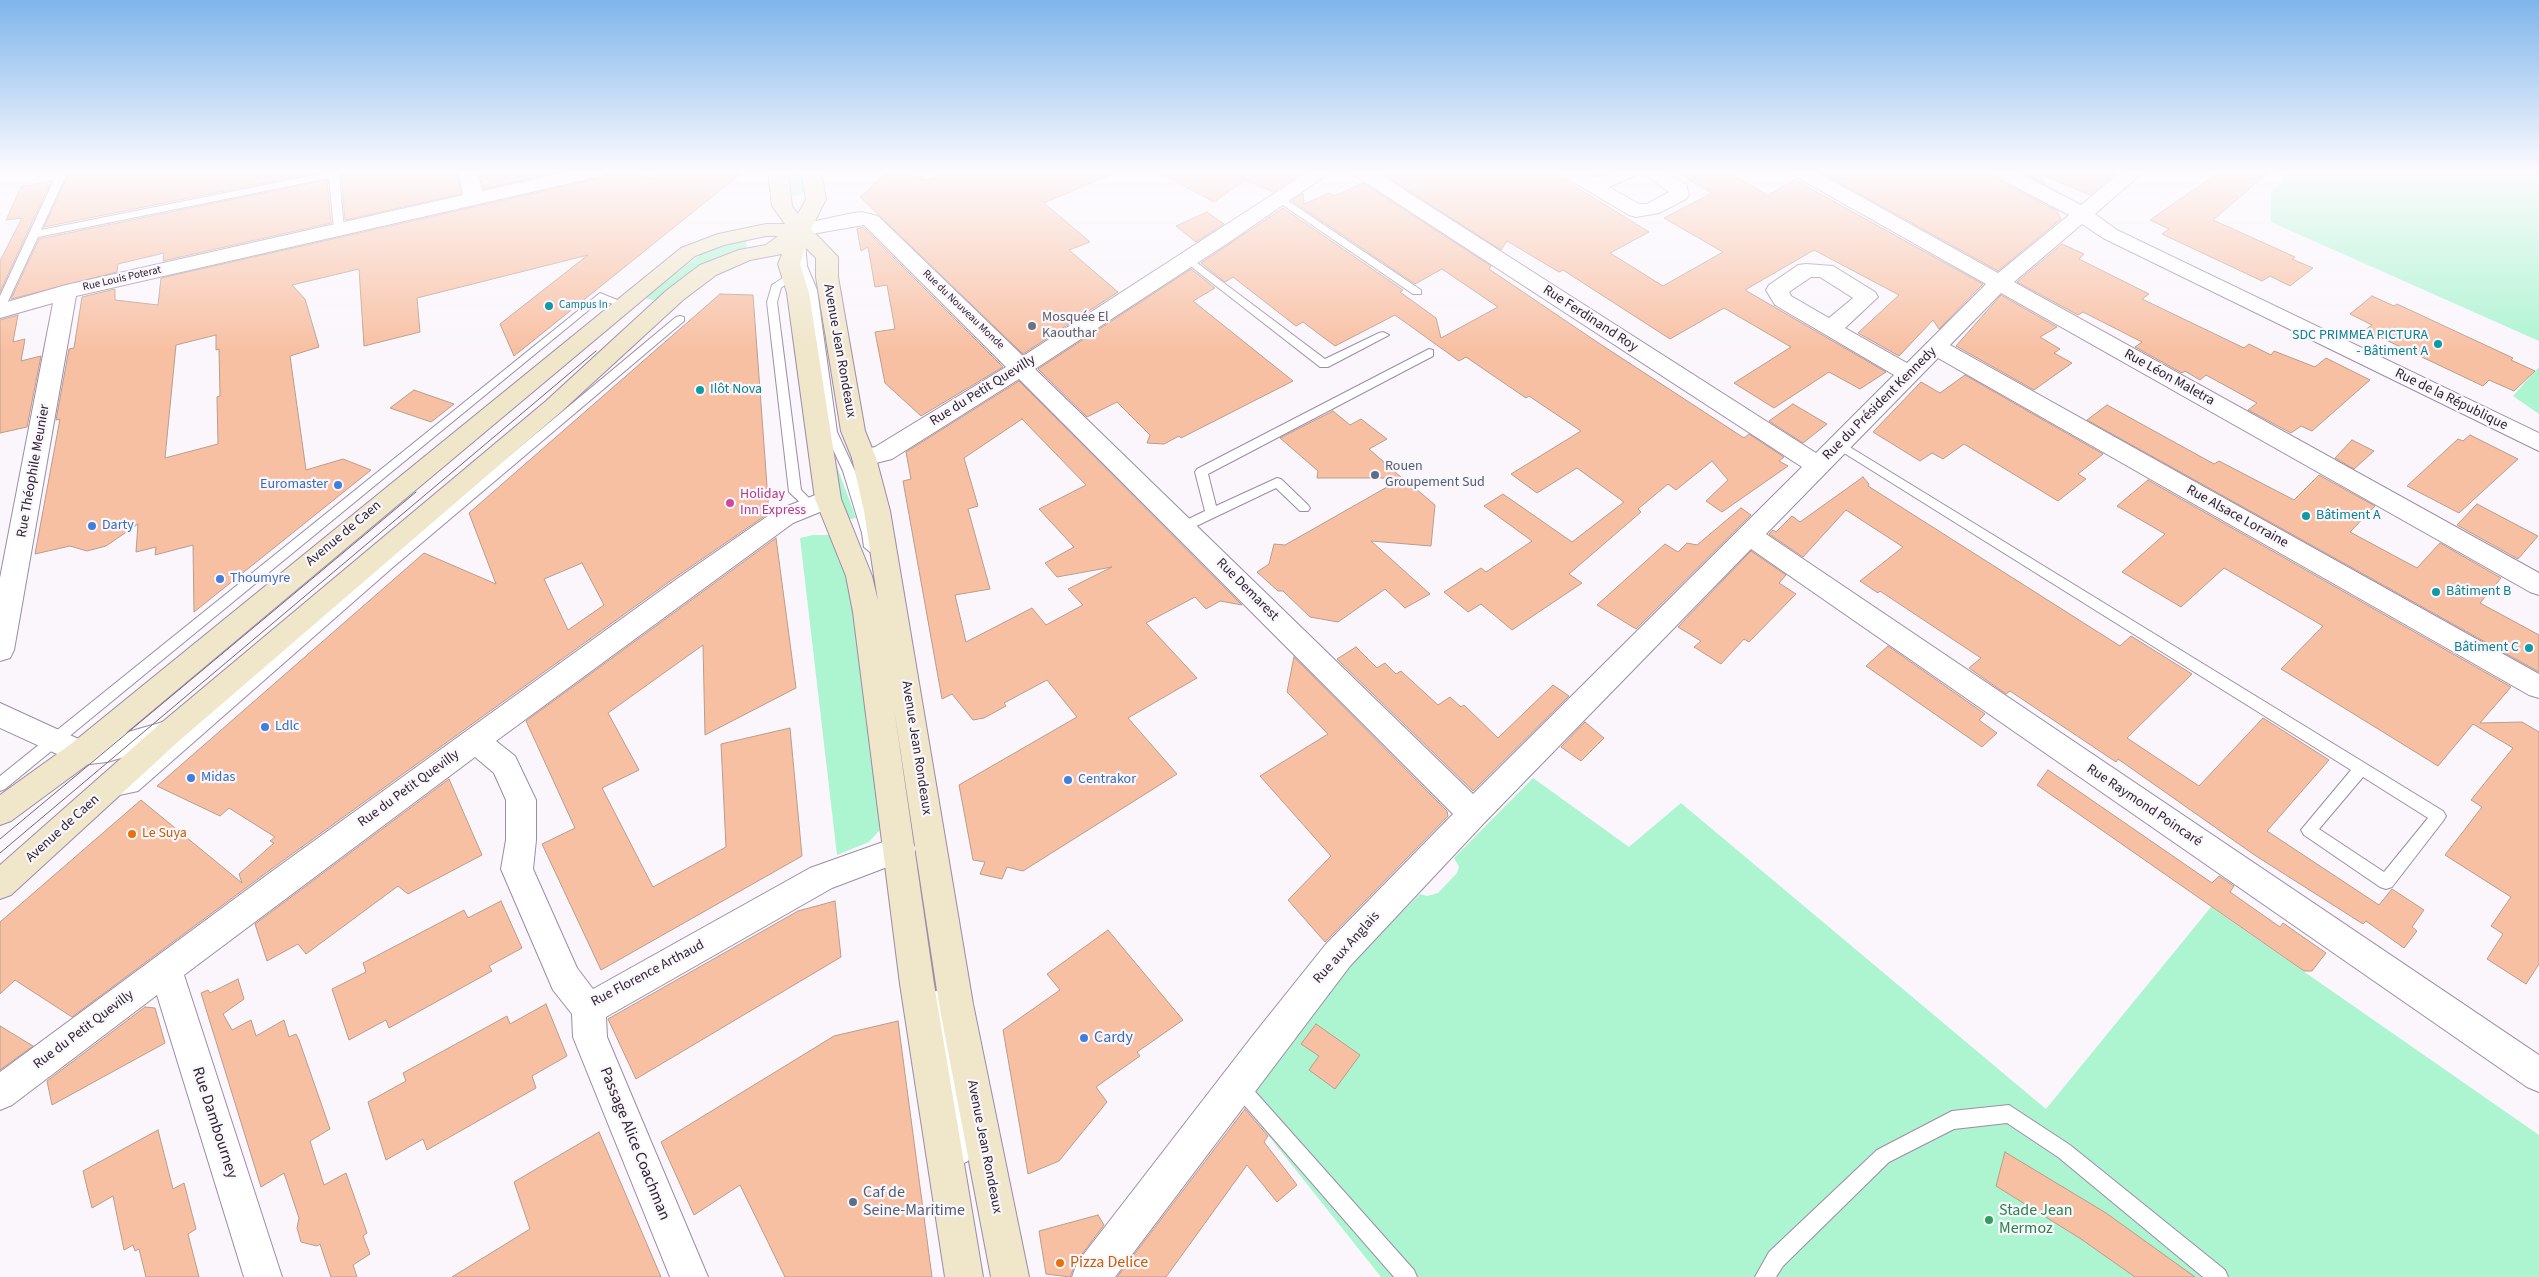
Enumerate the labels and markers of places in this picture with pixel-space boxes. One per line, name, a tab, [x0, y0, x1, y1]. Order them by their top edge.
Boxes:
place label: Campus In	[559, 299, 608, 313]
marker: Campus In	[543, 300, 555, 312]
place label: Mosquée El Kaouthar	[1042, 310, 1109, 342]
marker: Mosquée El Kaouthar	[1026, 320, 1038, 332]
place label: SDC PRIMMEA PICTURA - Bâtiment A	[2292, 328, 2428, 361]
marker: SDC PRIMMEA PICTURA - Bâtiment A	[2432, 338, 2444, 350]
place label: Ilôt Nova	[710, 382, 762, 398]
marker: Ilôt Nova	[694, 384, 706, 396]
place label: Rouen Groupement Sud	[1385, 459, 1485, 492]
marker: Rouen Groupement Sud	[1369, 469, 1381, 481]
place label: Euromaster	[260, 477, 328, 493]
marker: Euromaster	[332, 479, 344, 491]
place label: Holiday Inn Express	[740, 487, 806, 520]
marker: Holiday Inn Express	[724, 497, 736, 509]
place label: Bâtiment A	[2316, 508, 2381, 524]
marker: Bâtiment A	[2300, 510, 2312, 522]
place label: Darty	[102, 518, 134, 534]
marker: Darty	[86, 520, 98, 532]
place label: Thoumyre	[230, 571, 290, 587]
marker: Thoumyre	[214, 573, 226, 585]
place label: Bâtiment B	[2446, 584, 2511, 600]
marker: Bâtiment B	[2430, 586, 2442, 598]
place label: Bâtiment C	[2454, 640, 2519, 656]
marker: Bâtiment C	[2523, 642, 2535, 654]
place label: Ldlc	[275, 719, 299, 735]
marker: Ldlc	[259, 721, 271, 733]
place label: Midas	[201, 770, 235, 786]
marker: Midas	[185, 772, 197, 784]
place label: Centrakor	[1078, 772, 1136, 788]
marker: Centrakor	[1062, 774, 1074, 786]
place label: Le Suya	[142, 826, 187, 842]
marker: Le Suya	[126, 828, 138, 840]
place label: Cardy	[1094, 1028, 1133, 1048]
marker: Cardy	[1078, 1032, 1090, 1044]
place label: Caf de Seine-Maritime	[863, 1183, 965, 1221]
marker: Caf de Seine-Maritime	[847, 1196, 859, 1208]
place label: Stade Jean Mermoz	[1999, 1201, 2073, 1239]
marker: Stade Jean Mermoz	[1983, 1214, 1995, 1226]
place label: Pizza Delice	[1070, 1253, 1148, 1273]
marker: Pizza Delice	[1054, 1257, 1066, 1269]

